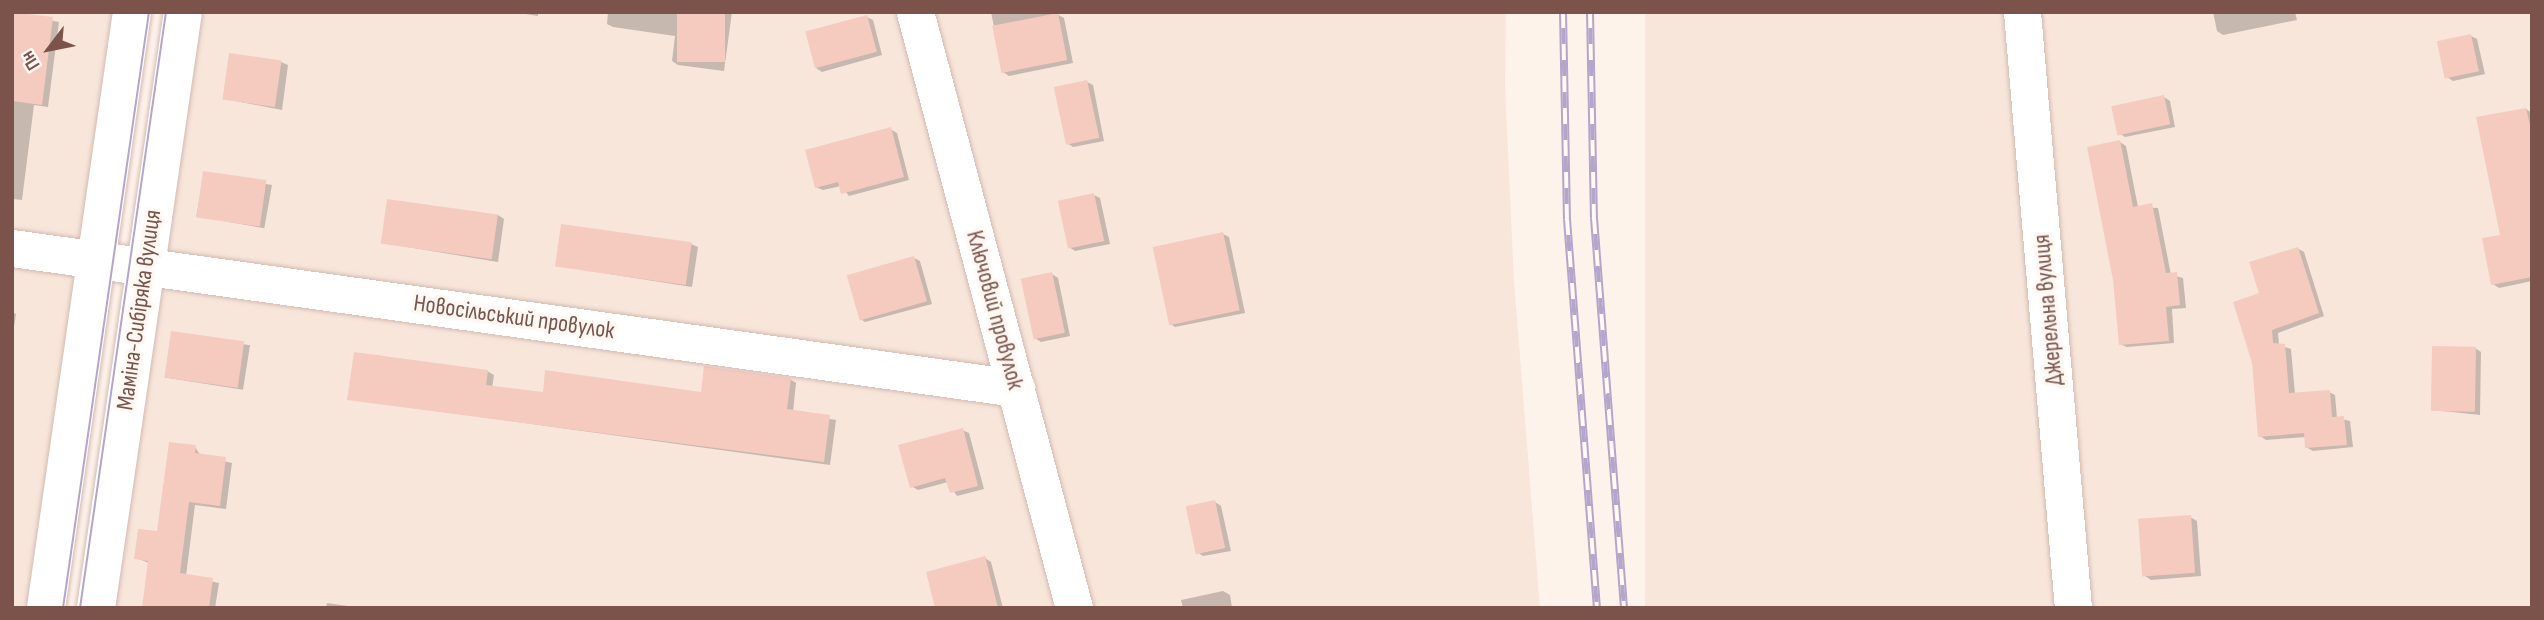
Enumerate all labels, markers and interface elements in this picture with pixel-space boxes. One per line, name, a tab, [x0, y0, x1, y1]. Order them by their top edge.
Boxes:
north arrow	[14, 14, 84, 84]
text: Пн	[16, 47, 45, 74]
street label: Маміна-Сибіряка вулиця	[111, 208, 167, 412]
street label: Ключовий провулок	[960, 227, 1030, 393]
street label: Джерельна вулиця	[2027, 233, 2069, 387]
street label: Новосільський провулок	[412, 289, 616, 345]

